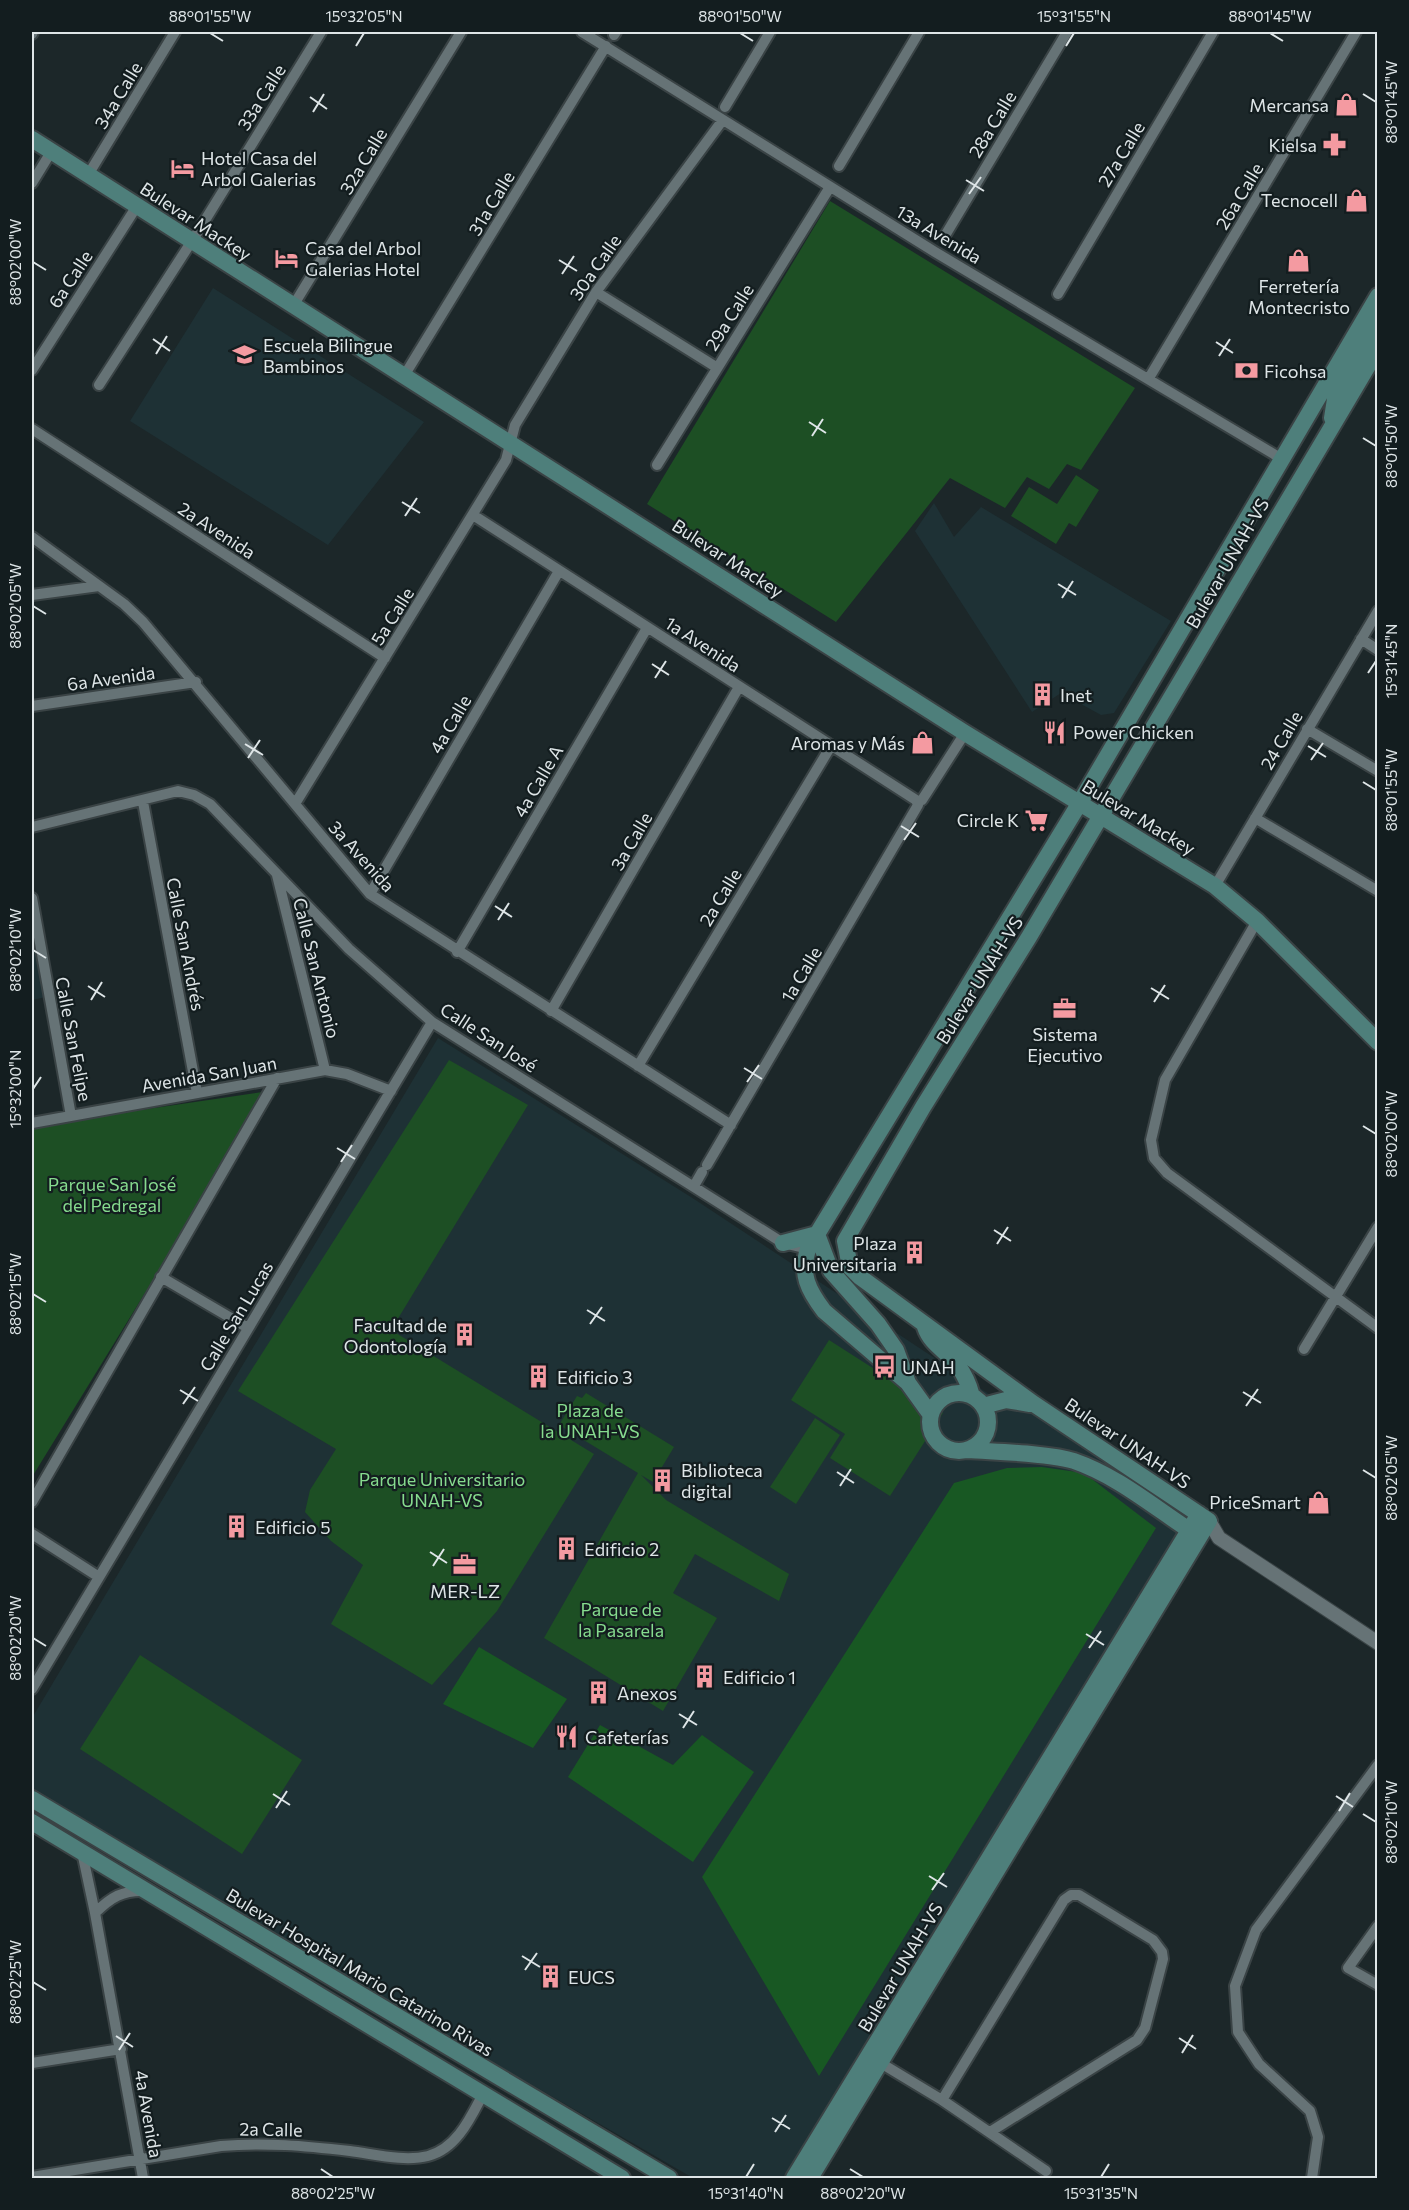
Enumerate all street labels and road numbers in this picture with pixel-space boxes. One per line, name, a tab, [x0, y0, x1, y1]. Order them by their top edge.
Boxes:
street label: 34a Calle	[89, 57, 147, 133]
street label: 33a Calle	[232, 60, 290, 134]
street label: 28a Calle	[963, 87, 1021, 161]
street label: 27a Calle	[1093, 117, 1149, 191]
street label: 32a Calle	[335, 124, 391, 198]
street label: 26a Calle	[1210, 159, 1268, 233]
street label: 31a Calle	[463, 167, 519, 239]
street label: Bulevar Mackey	[136, 177, 256, 265]
street label: 13a Avenida	[892, 200, 986, 268]
street label: 30a Calle	[564, 230, 626, 304]
street label: 6a Calle	[43, 246, 97, 312]
street label: 29a Calle	[700, 280, 758, 354]
street label: Bulevar UNAH-VS	[1181, 494, 1273, 632]
street label: 2a Avenida	[174, 497, 260, 563]
street label: Bulevar Mackey	[668, 514, 788, 602]
street label: 5a Calle	[366, 583, 418, 649]
street label: 1a Avenida	[661, 612, 745, 676]
street label: 6a Avenida	[66, 661, 156, 695]
street label: 4a Calle	[424, 691, 476, 757]
street label: 24 Calle	[1255, 707, 1307, 773]
street label: 4a Calle A	[508, 741, 568, 821]
street label: Bulevar Mackey	[1079, 775, 1199, 859]
street label: 3a Calle	[606, 808, 656, 874]
street label: 3a Avenida	[324, 816, 400, 896]
street label: 2a Calle	[694, 864, 746, 930]
street label: Calle San Andrés	[162, 876, 210, 1012]
street label: Calle San Antonio	[289, 895, 345, 1041]
street label: Bulevar UNAH-VS	[931, 912, 1027, 1048]
street label: 1a Calle	[776, 942, 826, 1006]
street label: Calle San Felipe	[51, 975, 97, 1103]
street label: Calle San José	[436, 998, 542, 1076]
street label: Avenida San Juan	[140, 1051, 278, 1097]
street label: Calle San Lucas	[195, 1257, 277, 1375]
street label: Bulevar UNAH-VS	[1061, 1393, 1195, 1493]
street label: Bulevar Hospital Mario Catarino Rivas	[222, 1883, 498, 2061]
street label: Bulevar UNAH-VS	[853, 1899, 947, 2035]
street label: 4a Avenida	[130, 2068, 168, 2160]
street label: 2a Calle	[239, 2117, 303, 2141]

